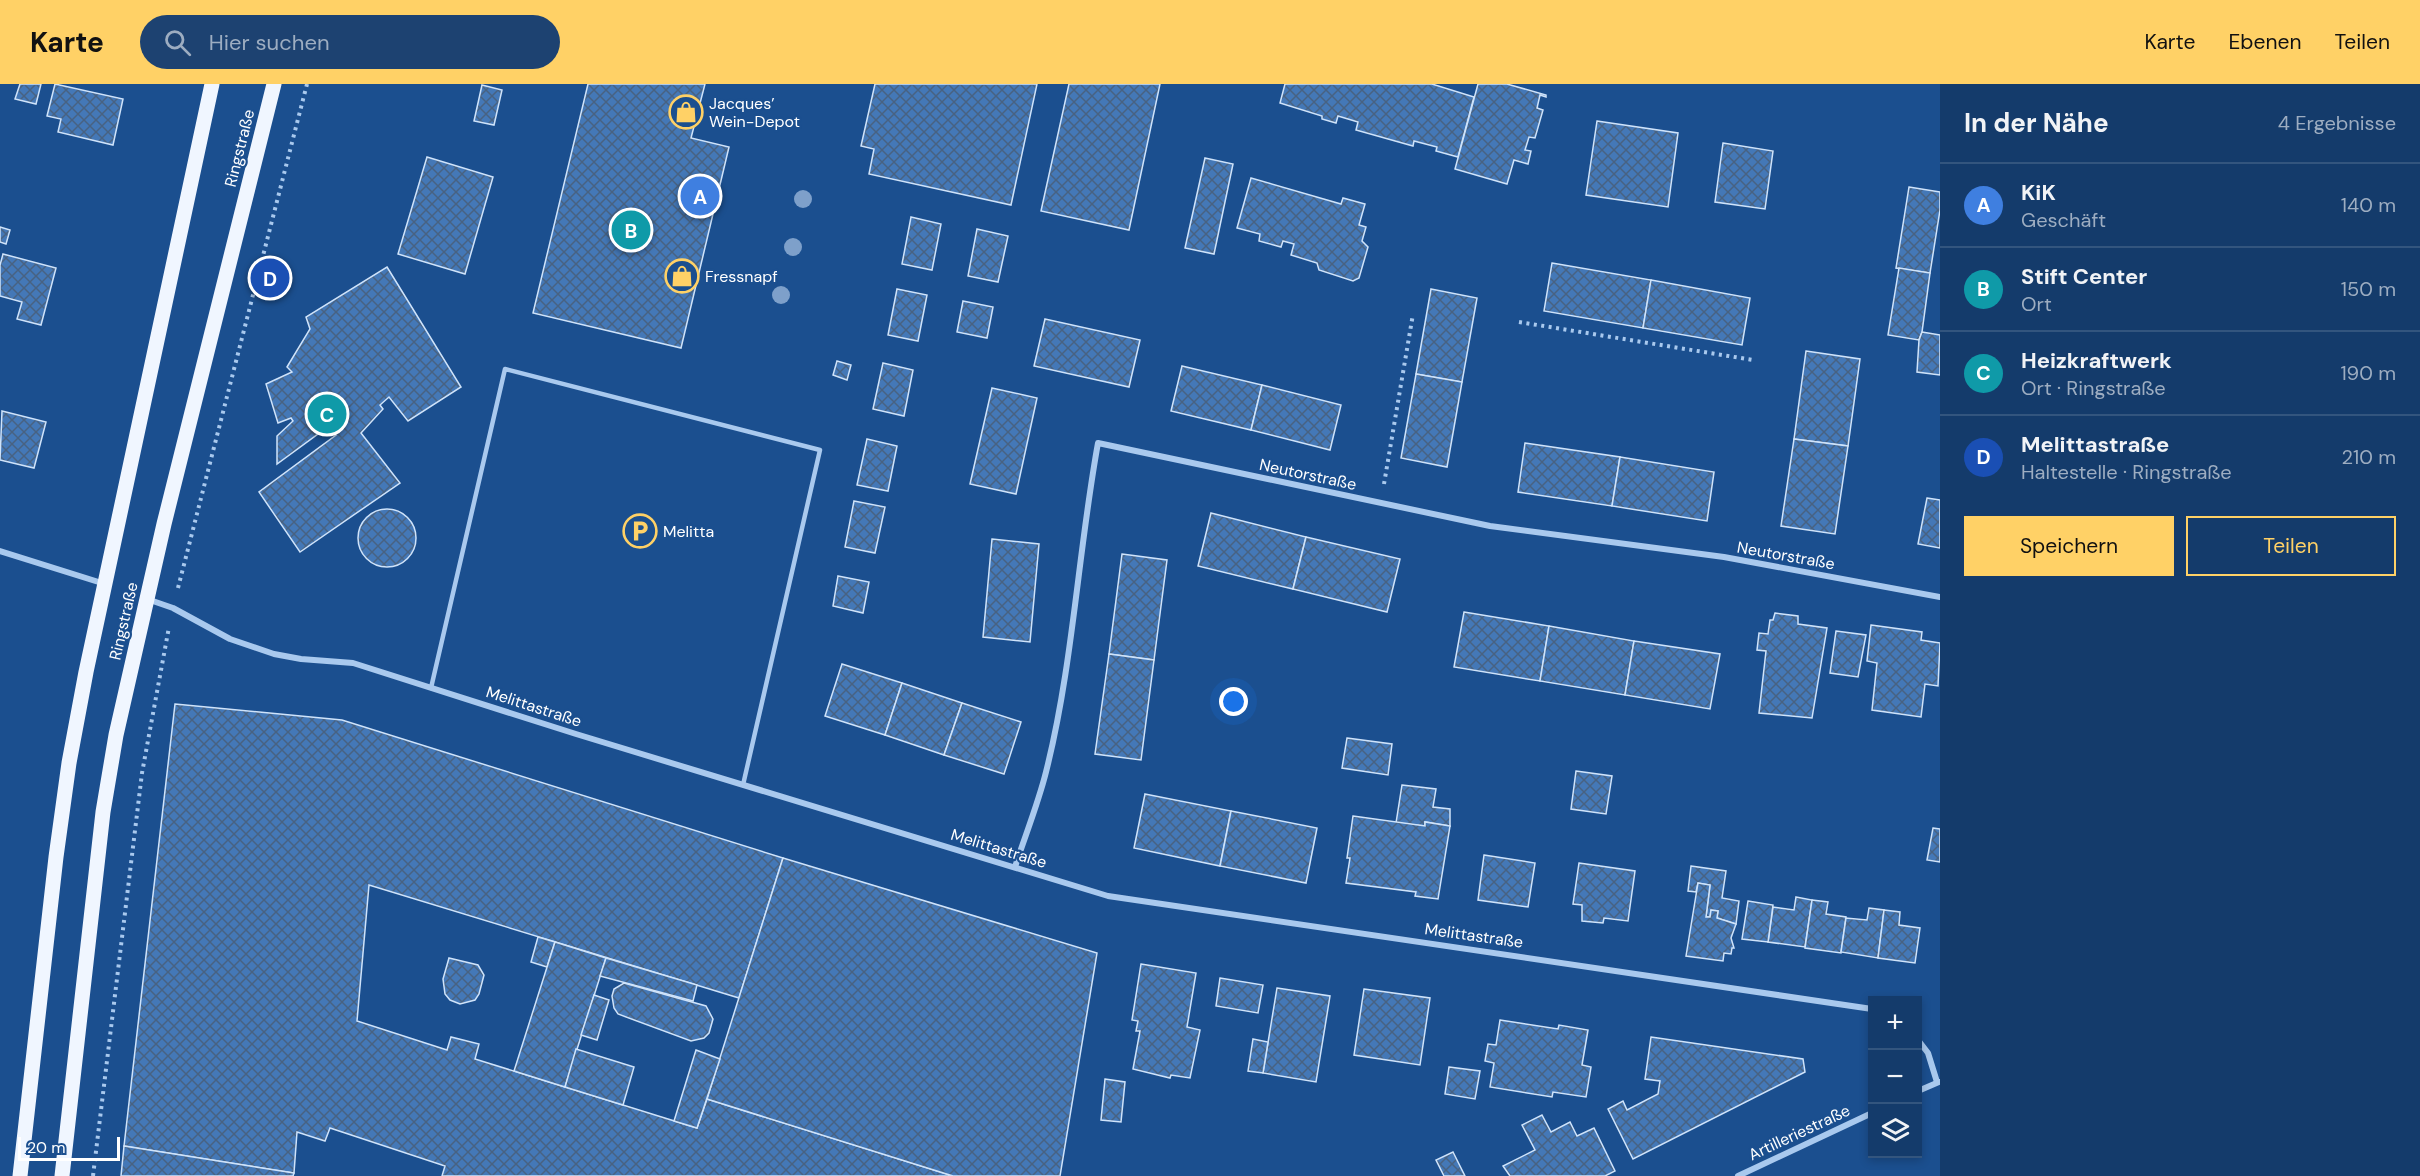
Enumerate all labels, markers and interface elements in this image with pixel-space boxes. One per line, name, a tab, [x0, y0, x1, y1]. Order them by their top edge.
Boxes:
search box	[140, 15, 560, 69]
text: Karte	[30, 24, 104, 61]
icon: search	[161, 26, 194, 59]
text: Hier suchen	[209, 28, 330, 57]
text: Karte	[2145, 28, 2195, 56]
text: Ebenen	[2228, 28, 2301, 56]
text: Teilen	[2334, 28, 2390, 56]
place label: Jacques’ Wein-Depot	[709, 93, 800, 132]
shop icon: Jacques’ Wein-Depot	[668, 94, 704, 130]
text: In der Nähe	[1964, 106, 2109, 140]
street label: Ringstraße	[220, 107, 259, 189]
text: 4 Ergebnisse	[2278, 110, 2396, 136]
pin: A	[680, 174, 720, 218]
text: KiK	[2021, 178, 2056, 207]
text: A	[1976, 192, 1991, 218]
text: 140 m	[2341, 192, 2396, 218]
text: Geschäft	[2021, 207, 2106, 233]
pin: B	[612, 208, 650, 252]
pin: D	[250, 256, 290, 300]
shop icon: Fressnapf	[664, 258, 700, 294]
text: Stift Center	[2021, 262, 2147, 291]
place label: Fressnapf	[705, 266, 778, 287]
text: B	[1977, 276, 1990, 302]
text: 150 m	[2341, 276, 2396, 302]
text: Ort	[2021, 291, 2052, 317]
text: Heizkraftwerk	[2021, 346, 2172, 375]
text: C	[1976, 360, 1991, 386]
text: 190 m	[2340, 360, 2396, 386]
text: Ort · Ringstraße	[2021, 375, 2166, 401]
pin: C	[308, 392, 346, 436]
text: Melittastraße	[2021, 430, 2169, 459]
text: D	[1976, 444, 1991, 470]
text: 210 m	[2341, 444, 2396, 470]
street label: Neutorstraße	[1257, 454, 1358, 495]
text: Haltestelle · Ringstraße	[2021, 459, 2232, 485]
parking icon: Melitta	[622, 513, 658, 549]
button: Speichern	[1964, 516, 2174, 576]
button: Teilen	[2186, 516, 2396, 576]
place label: Melitta	[663, 521, 714, 542]
street label: Neutorstraße	[1735, 537, 1836, 574]
street label: Ringstraße	[104, 580, 143, 662]
street label: Melittastraße	[483, 681, 584, 732]
your location	[1219, 687, 1248, 716]
street label: Melittastraße	[948, 824, 1049, 873]
street label: Melittastraße	[1423, 918, 1525, 953]
map controls	[1868, 996, 1922, 1158]
button: +	[1868, 996, 1922, 1050]
button: −	[1868, 1050, 1922, 1104]
street label: Artilleriestraße	[1745, 1100, 1853, 1165]
button: layers	[1868, 1104, 1922, 1158]
scale bar	[18, 1134, 120, 1162]
text: 20 m	[27, 1137, 66, 1158]

